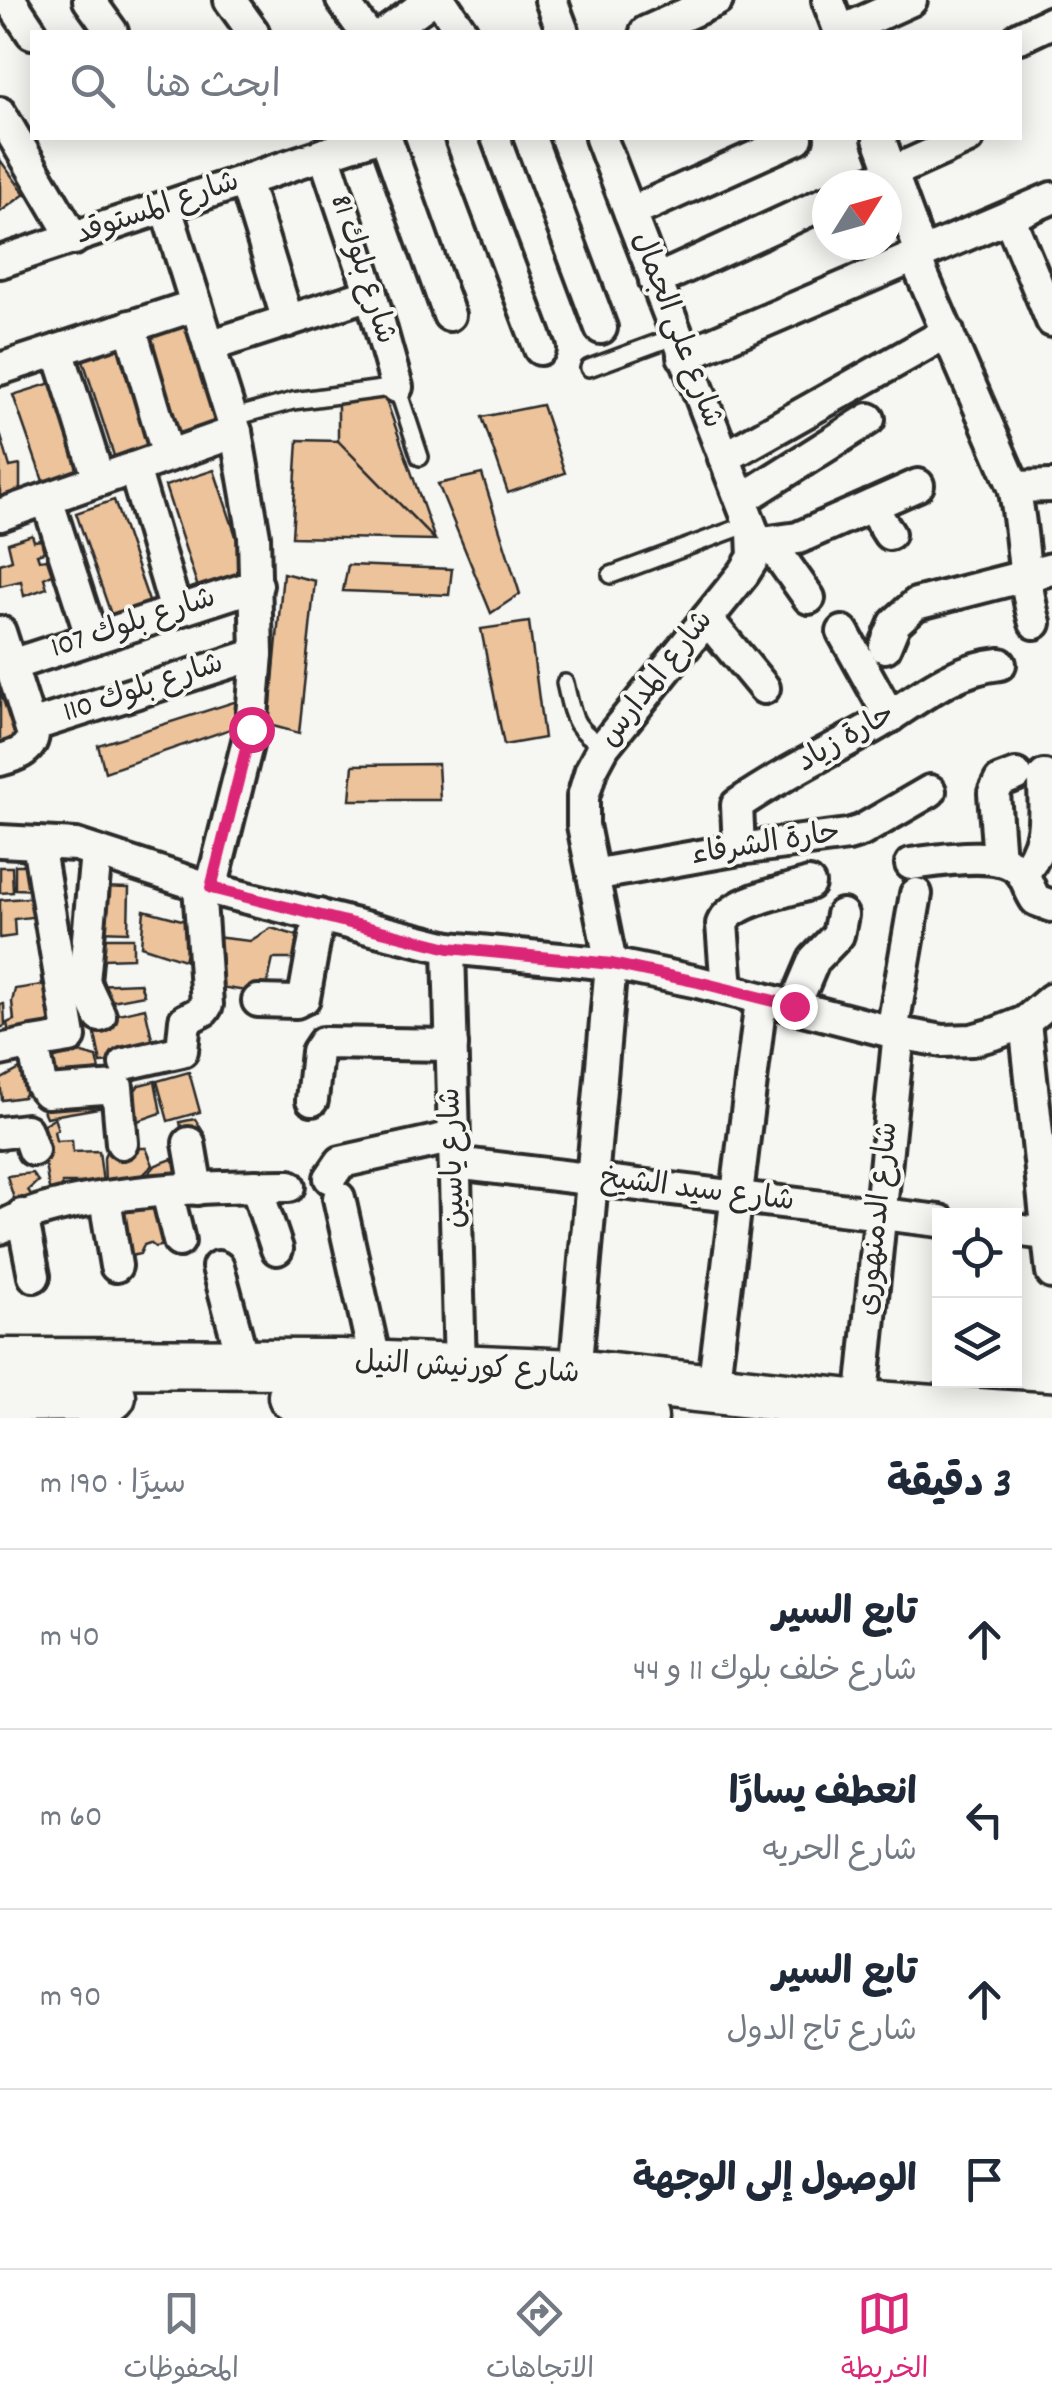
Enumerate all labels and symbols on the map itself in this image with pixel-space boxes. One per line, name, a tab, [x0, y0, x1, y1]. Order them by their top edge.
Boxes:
street label: شارع المستوقد	[70, 162, 246, 258]
north arrow	[812, 170, 902, 260]
street label: شارع بلوك 81	[317, 190, 405, 350]
street label: شارع على الجمال	[618, 227, 732, 435]
street label: شارع بلوك 107	[46, 578, 222, 672]
street label: شارع المدارس	[591, 602, 725, 758]
street label: شارع بلوك 110	[59, 644, 229, 736]
street label: حارة زياد	[790, 695, 904, 785]
route start	[229, 707, 275, 753]
street label: حارة الشرفاء	[688, 813, 844, 879]
route end	[772, 984, 818, 1030]
street label: شارع ياسين	[431, 1087, 479, 1229]
street label: شارع الدمنهورى	[848, 1120, 912, 1318]
street label: شارع سيد الشيخ	[597, 1159, 797, 1225]
street label: شارع كورنيش النيل	[353, 1343, 581, 1397]

